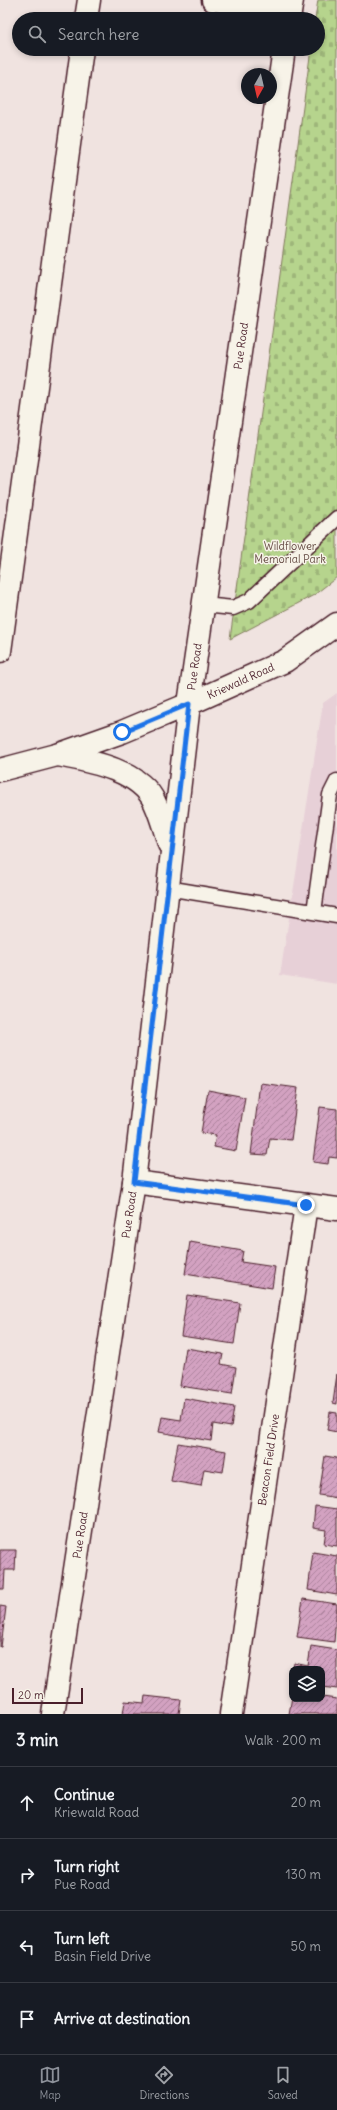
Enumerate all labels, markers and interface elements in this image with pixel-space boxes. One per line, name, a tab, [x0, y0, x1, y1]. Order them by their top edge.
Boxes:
search box	[12, 12, 325, 56]
icon: search	[26, 23, 48, 45]
text: Search here	[58, 25, 139, 44]
north arrow	[241, 68, 277, 104]
street label: Pue Road	[231, 321, 251, 370]
park label: Wildflower Memorial Park	[254, 539, 326, 566]
street label: Pue Road	[184, 642, 205, 691]
street label: Kriewald Road	[205, 660, 277, 702]
route start	[113, 723, 131, 741]
street label: Pue Road	[119, 1190, 140, 1239]
route end	[297, 1196, 315, 1214]
street label: Beacon Field Drive	[255, 1413, 282, 1506]
street label: Pue Road	[70, 1510, 91, 1560]
map controls	[289, 1666, 325, 1702]
button: layers	[289, 1666, 325, 1702]
scale bar	[12, 1686, 83, 1705]
text: 20 m	[18, 1688, 44, 1702]
text: 3 min	[16, 1729, 58, 1751]
text: Walk · 200 m	[245, 1732, 321, 1749]
text: Continue	[54, 1785, 115, 1804]
icon: ahead	[16, 1792, 38, 1814]
text: 20 m	[291, 1794, 321, 1811]
text: Kriewald Road	[54, 1804, 139, 1821]
text: Turn right	[54, 1857, 119, 1876]
icon: right	[16, 1864, 38, 1886]
text: 130 m	[285, 1866, 321, 1883]
text: Pue Road	[54, 1876, 110, 1893]
text: Turn left	[54, 1929, 109, 1948]
icon: left	[16, 1936, 38, 1958]
text: 50 m	[290, 1938, 321, 1955]
text: Basin Field Drive	[54, 1948, 151, 1965]
icon: arrive	[16, 2008, 38, 2030]
text: Arrive at destination	[54, 2009, 190, 2028]
tab: Map	[39, 2064, 61, 2102]
tab: Directions	[140, 2064, 189, 2102]
tab: Saved	[268, 2064, 298, 2102]

